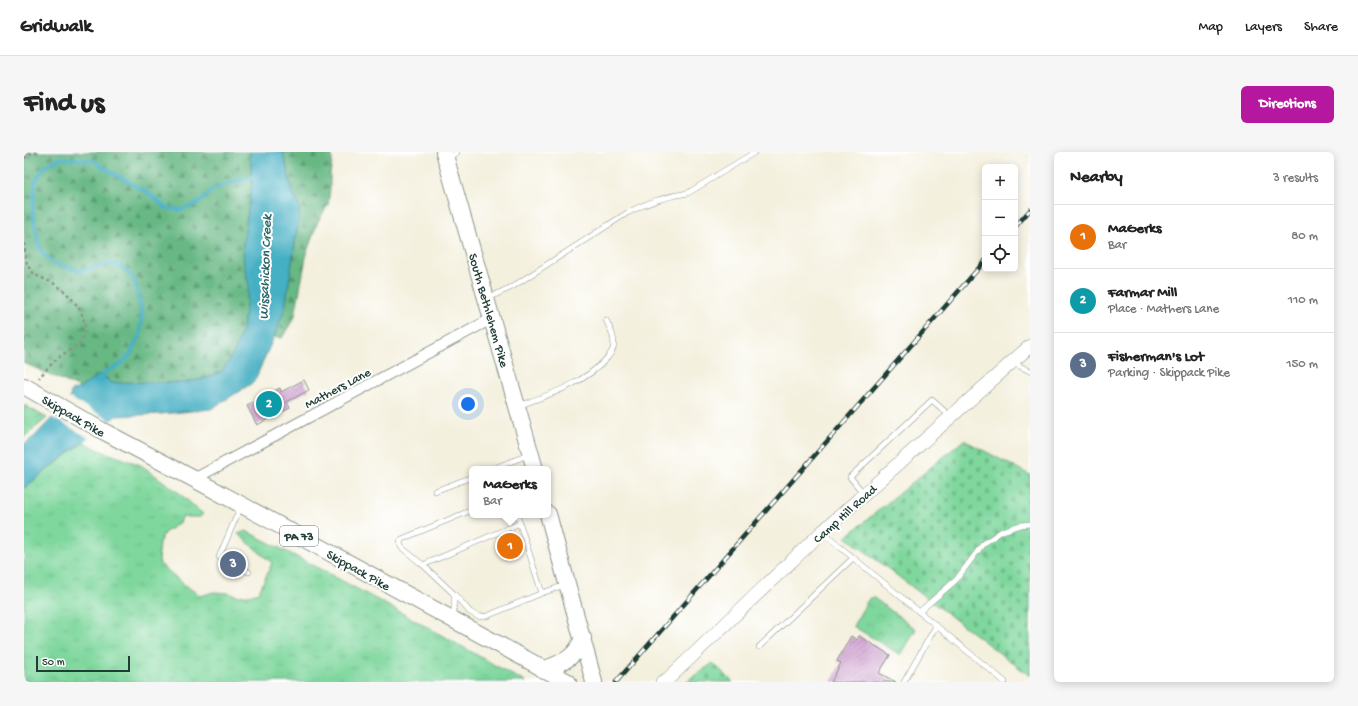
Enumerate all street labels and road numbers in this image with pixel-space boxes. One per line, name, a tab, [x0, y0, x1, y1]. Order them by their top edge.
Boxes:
street label: South Bethlehem Pike	[464, 252, 511, 370]
street label: Mathers Lane	[303, 365, 374, 413]
street label: Skippack Pike	[38, 393, 107, 441]
street label: Camp Hill Road	[811, 481, 882, 547]
road number: PA 73	[280, 526, 318, 546]
street label: Skippack Pike	[323, 548, 392, 595]

